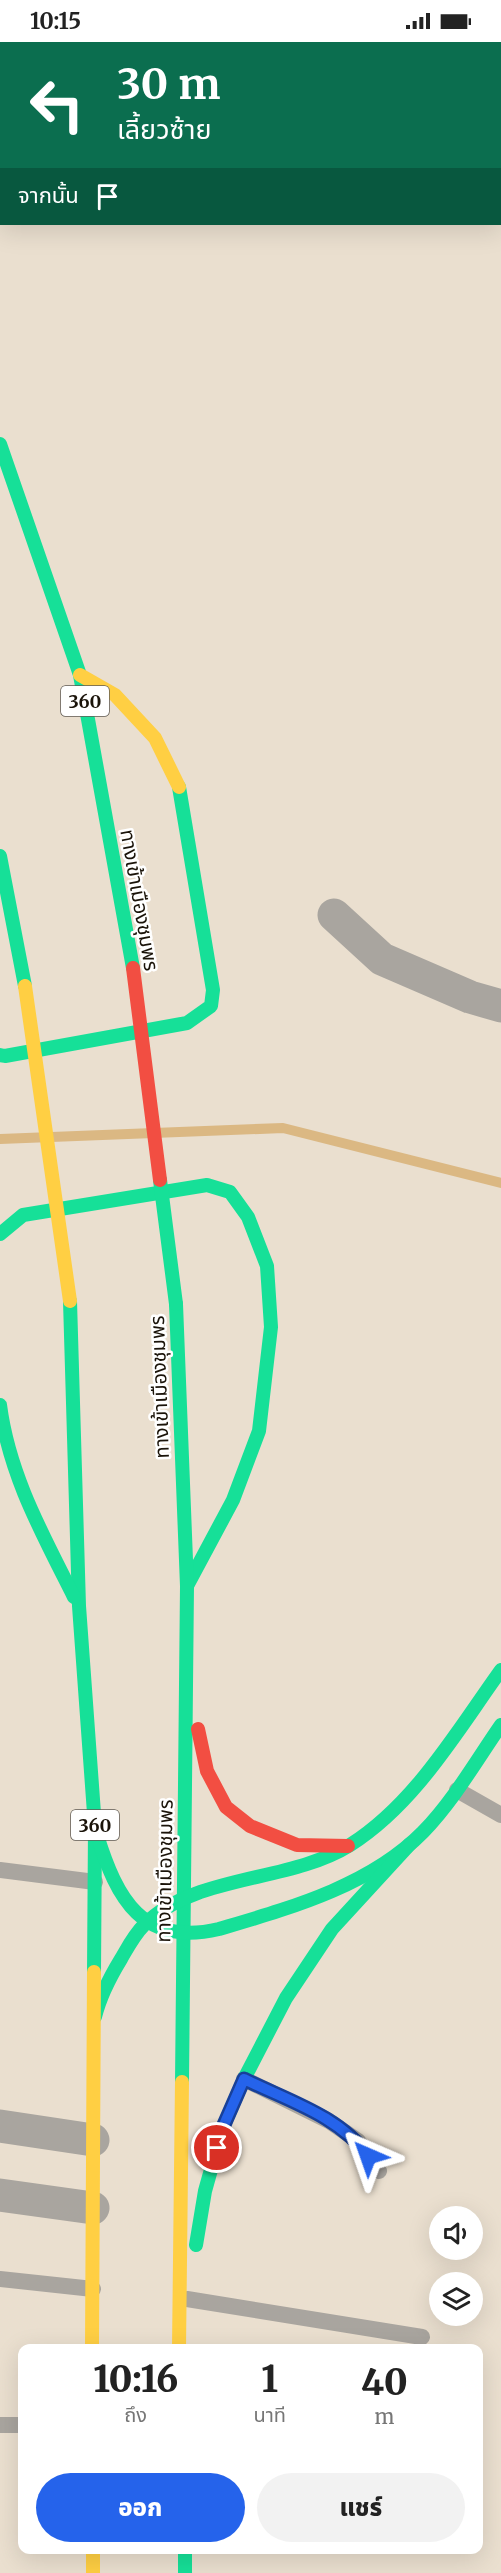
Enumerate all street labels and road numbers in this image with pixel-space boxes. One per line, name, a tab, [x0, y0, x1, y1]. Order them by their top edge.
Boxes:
road number: 360	[61, 686, 109, 716]
street label: ทางเข้าเมืองชุมพร	[115, 827, 165, 973]
street label: ทางเข้าเมืองชุมพร	[144, 1315, 174, 1459]
street label: ทางเข้าเมืองชุมพร	[150, 1799, 178, 1943]
road number: 360	[71, 1810, 119, 1840]

